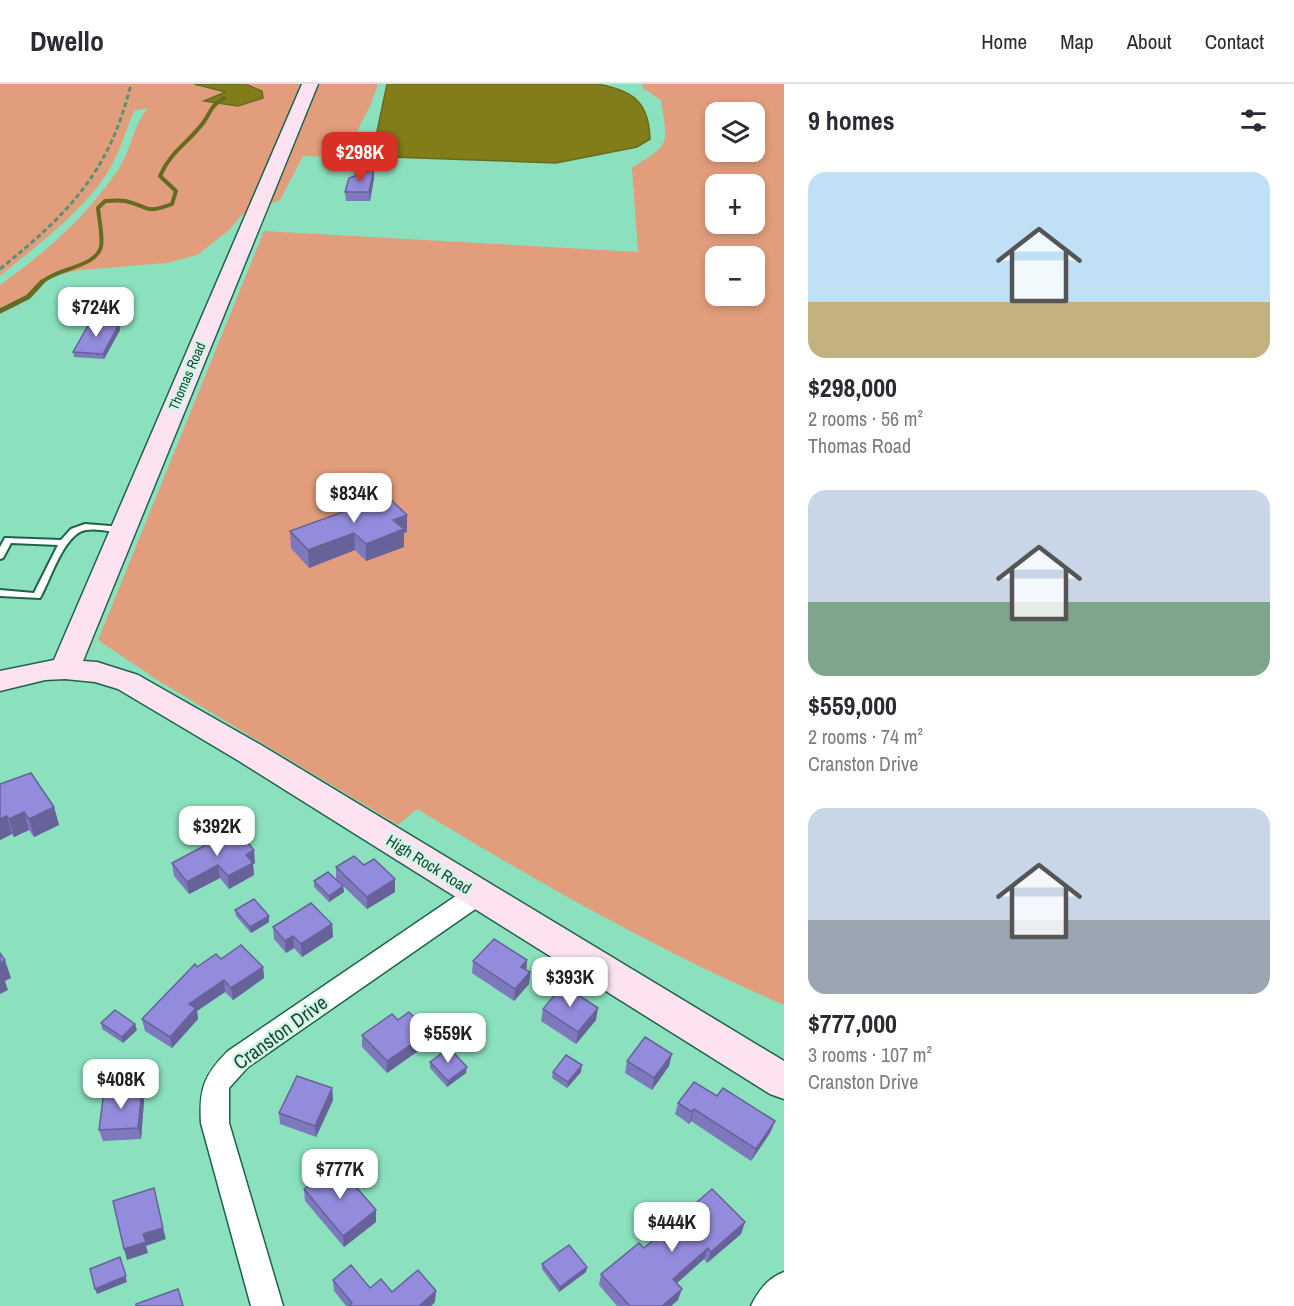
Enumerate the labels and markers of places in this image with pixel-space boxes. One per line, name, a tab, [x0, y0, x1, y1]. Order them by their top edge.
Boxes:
pin: $298K	[318, 132, 402, 183]
pin: $724K	[54, 287, 138, 338]
pin: $834K	[312, 473, 396, 524]
pin: $392K	[175, 806, 259, 857]
pin: $393K	[528, 957, 612, 1008]
pin: $559K	[406, 1013, 490, 1064]
pin: $408K	[79, 1059, 163, 1110]
pin: $777K	[298, 1149, 382, 1200]
pin: $444K	[630, 1202, 714, 1253]

